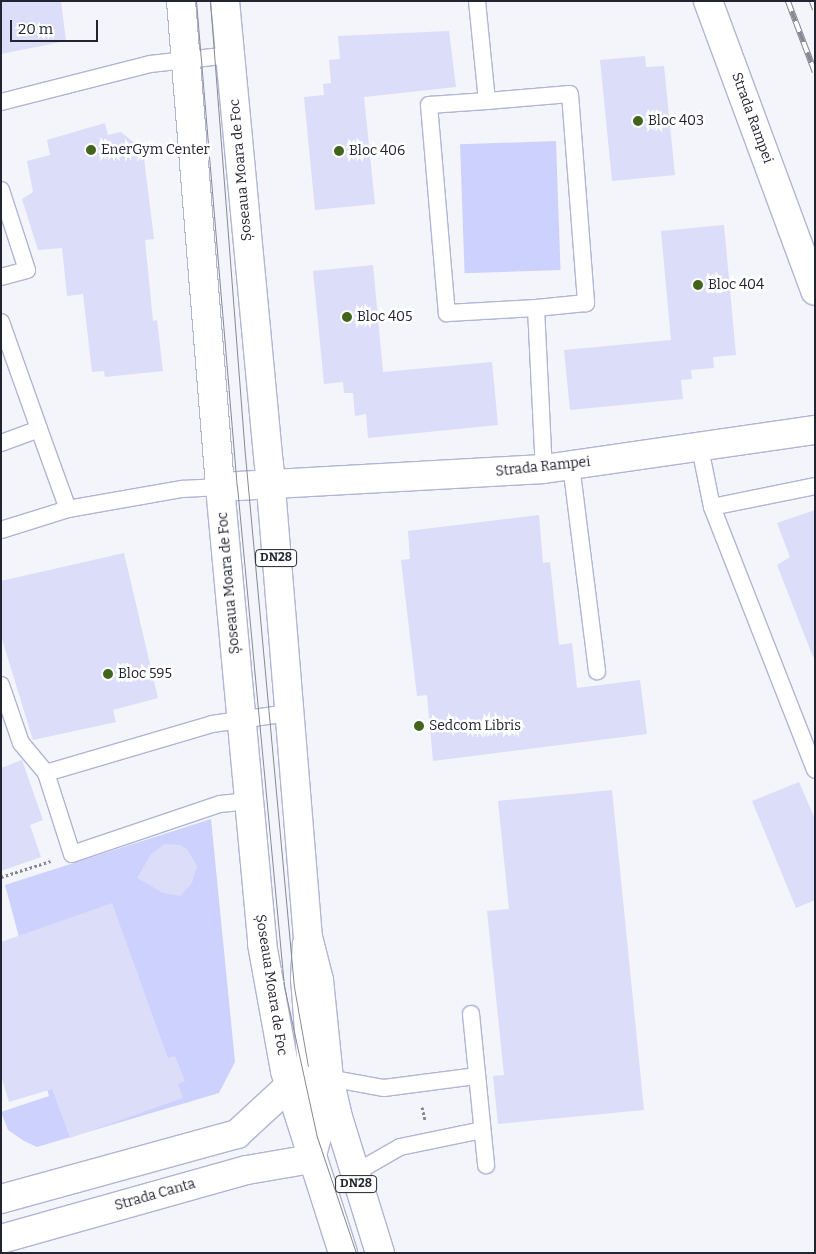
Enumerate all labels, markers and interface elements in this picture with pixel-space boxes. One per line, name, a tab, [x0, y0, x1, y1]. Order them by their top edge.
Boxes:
scale bar	[12, 10, 100, 42]
text: 20 m	[18, 20, 53, 38]
street label: Strada Rampei	[728, 70, 776, 166]
street label: Șoseaua Moara de Foc	[226, 98, 256, 242]
place label: Bloc 403	[648, 113, 704, 129]
marker: Bloc 403	[632, 115, 644, 127]
place label: EnerGym Center	[101, 142, 210, 158]
place label: Bloc 406	[349, 143, 405, 159]
marker: EnerGym Center	[85, 144, 97, 156]
marker: Bloc 406	[333, 145, 345, 157]
place label: Bloc 404	[708, 277, 764, 293]
marker: Bloc 404	[692, 279, 704, 291]
place label: Bloc 405	[357, 309, 413, 325]
marker: Bloc 405	[341, 311, 353, 323]
street label: Strada Rampei	[495, 454, 591, 480]
street label: Șoseaua Moara de Foc	[214, 511, 244, 655]
road number: DN28	[255, 548, 297, 568]
place label: Bloc 595	[118, 666, 172, 682]
marker: Bloc 595	[102, 668, 114, 680]
place label: Sedcom Libris	[429, 718, 521, 734]
marker: Sedcom Libris	[413, 720, 425, 732]
street label: Șoseaua Moara de Foc	[252, 913, 290, 1057]
road number: DN28	[335, 1174, 377, 1194]
street label: Strada Canta	[113, 1175, 197, 1215]

